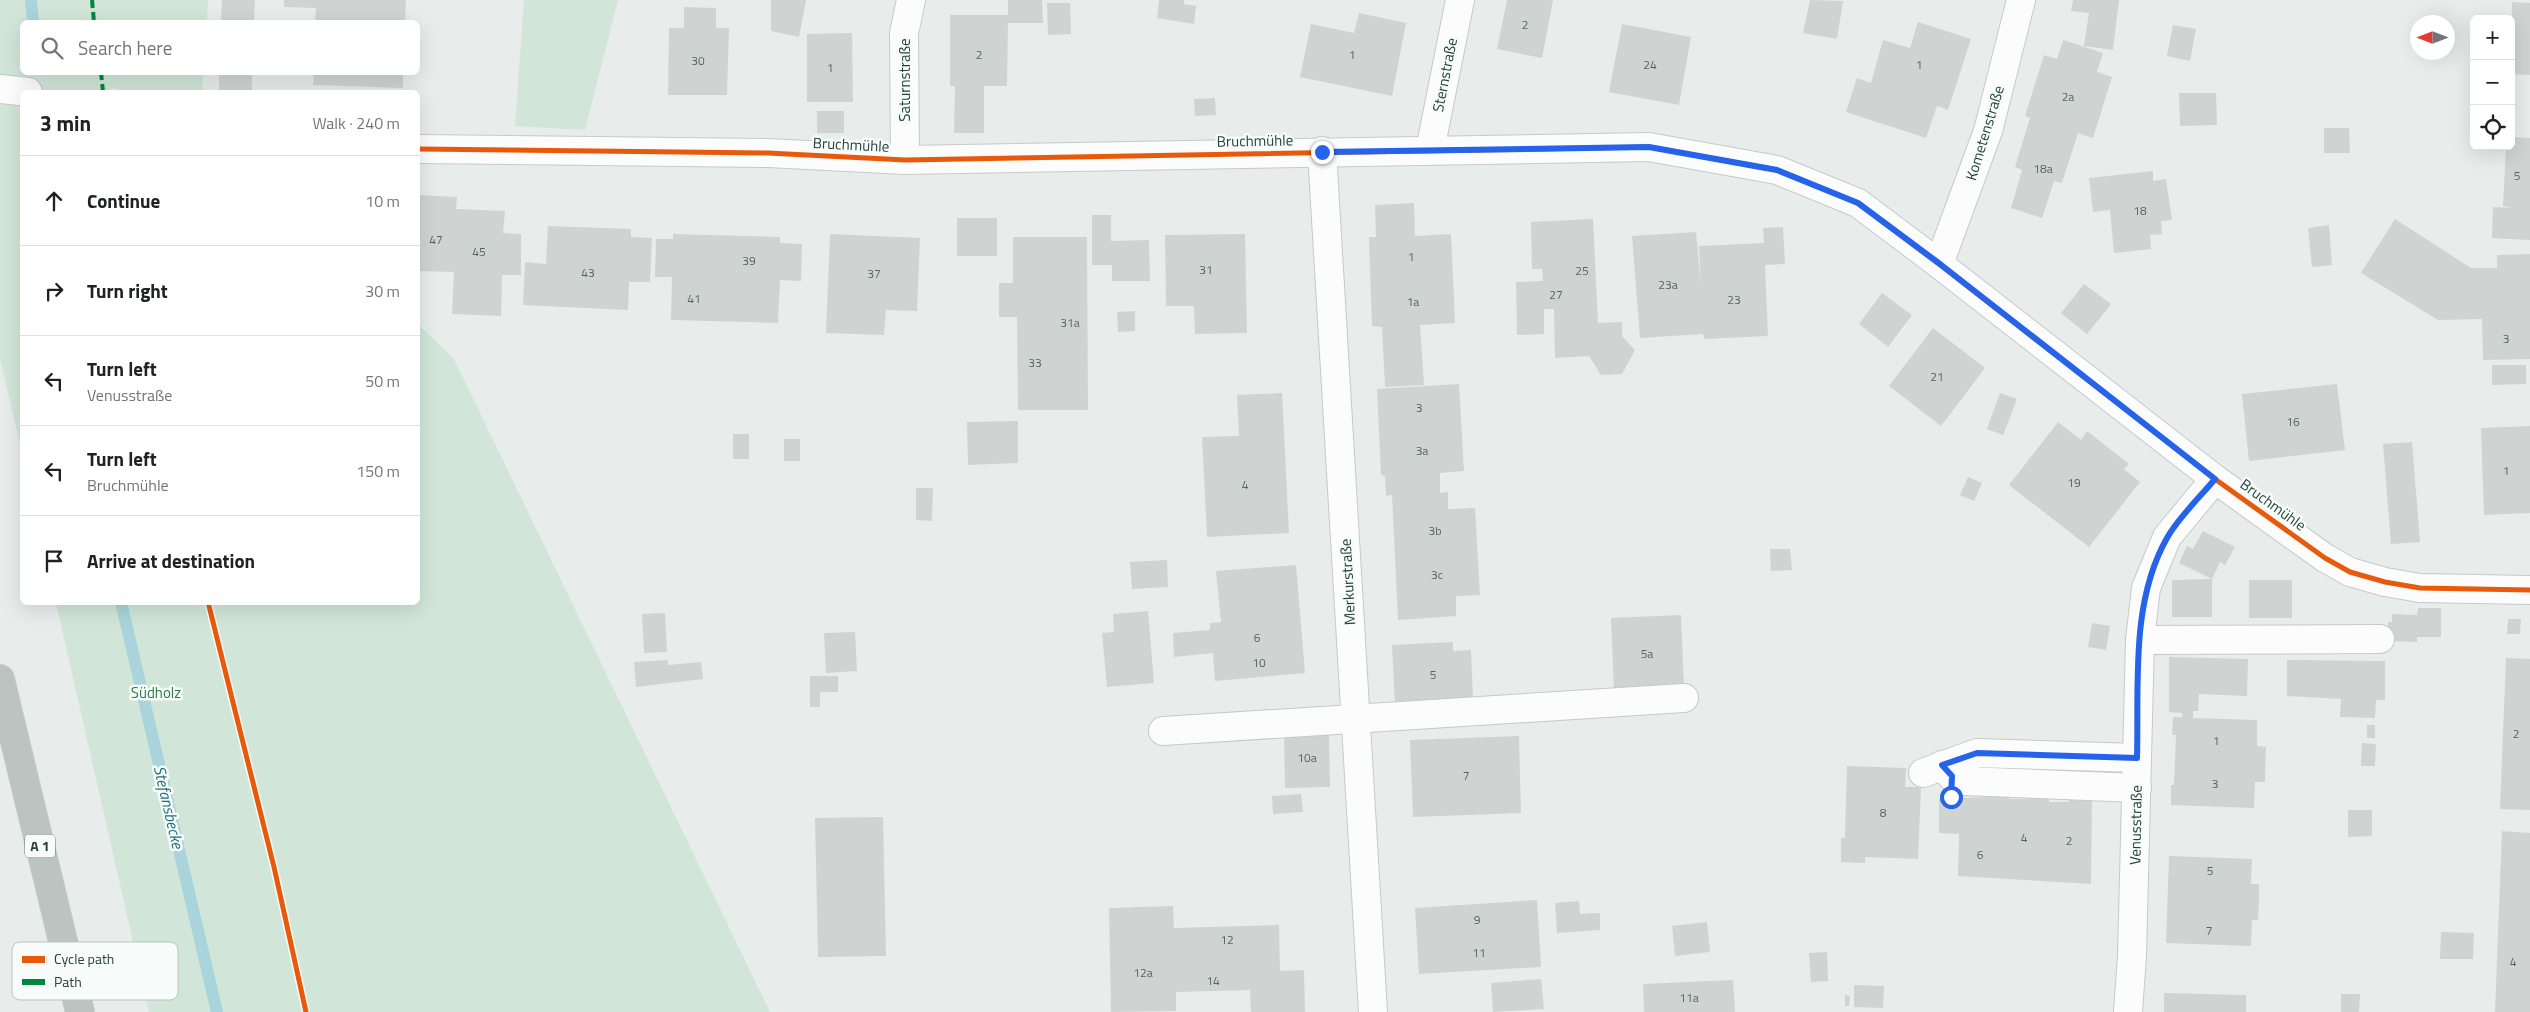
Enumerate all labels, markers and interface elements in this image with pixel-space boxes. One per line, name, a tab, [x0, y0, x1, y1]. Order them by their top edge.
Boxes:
house number: 2	[1522, 15, 1528, 34]
north arrow	[2410, 15, 2455, 60]
map controls	[2470, 15, 2515, 150]
button: +	[2470, 15, 2515, 60]
search box	[20, 20, 420, 75]
text: Search here	[78, 33, 172, 62]
icon: search	[38, 34, 66, 62]
street label: Sternstraße	[1426, 36, 1463, 114]
street label: Saturnstraße	[893, 38, 916, 122]
house number: 2	[976, 45, 982, 64]
house number: 1	[1349, 45, 1355, 64]
house number: 30	[691, 51, 705, 70]
house number: 24	[1643, 55, 1657, 74]
house number: 1	[1916, 55, 1922, 74]
house number: 1	[827, 58, 833, 77]
button: −	[2470, 60, 2515, 105]
street label: Kometenstraße	[1959, 82, 2010, 183]
house number: 2a	[2062, 87, 2074, 106]
button: locate	[2470, 105, 2515, 150]
text: 3 min	[40, 107, 91, 139]
text: Walk · 240 m	[312, 111, 400, 135]
street label: Bruchmühle	[1216, 128, 1293, 153]
street label: Bruchmühle	[812, 131, 890, 158]
route end	[1311, 141, 1334, 164]
house number: 18a	[2033, 159, 2053, 178]
house number: 5	[2514, 166, 2521, 185]
text: Continue	[87, 186, 160, 215]
icon: ahead	[40, 187, 68, 215]
text: 10 m	[365, 189, 400, 213]
house number: 18	[2133, 201, 2147, 220]
house number: 47	[429, 230, 443, 249]
house number: 45	[472, 242, 486, 261]
house number: 1	[1408, 247, 1414, 266]
house number: 39	[742, 251, 756, 270]
house number: 31	[1199, 260, 1213, 279]
house number: 25	[1575, 261, 1589, 280]
house number: 43	[581, 263, 595, 282]
house number: 37	[867, 264, 881, 283]
house number: 23a	[1658, 275, 1678, 294]
text: Turn right	[87, 276, 168, 305]
icon: right	[40, 277, 68, 305]
text: 30 m	[365, 279, 400, 303]
house number: 27	[1549, 285, 1563, 304]
house number: 41	[687, 289, 701, 308]
house number: 23	[1727, 290, 1741, 309]
house number: 1a	[1407, 292, 1419, 311]
house number: 31a	[1060, 313, 1080, 332]
house number: 3	[2503, 329, 2509, 348]
house number: 33	[1028, 353, 1042, 372]
text: Turn left	[87, 354, 157, 383]
icon: left	[40, 367, 68, 395]
house number: 21	[1930, 367, 1944, 386]
text: 50 m	[365, 369, 400, 393]
text: Venusstraße	[87, 383, 172, 407]
house number: 3	[1416, 398, 1422, 417]
house number: 16	[2286, 412, 2300, 431]
house number: 3a	[1416, 441, 1428, 460]
text: Turn left	[87, 444, 157, 473]
icon: left	[40, 457, 68, 485]
text: 150 m	[356, 459, 400, 483]
house number: 1	[2503, 461, 2509, 480]
text: Bruchmühle	[87, 473, 169, 497]
house number: 19	[2067, 473, 2081, 492]
street label: Bruchmühle	[2236, 473, 2311, 536]
house number: 4	[1242, 475, 1249, 494]
house number: 3b	[1428, 521, 1442, 540]
street label: Merkurstraße	[1334, 538, 1361, 626]
text: Arrive at destination	[87, 546, 255, 575]
icon: arrive	[40, 547, 68, 575]
house number: 3c	[1431, 565, 1443, 584]
house number: 6	[1254, 628, 1261, 647]
house number: 5a	[1641, 644, 1653, 663]
house number: 10	[1252, 653, 1266, 672]
house number: 5	[1430, 665, 1437, 684]
park label: Südholz	[131, 681, 181, 704]
house number: 2	[2513, 724, 2519, 743]
house number: 1	[2213, 731, 2219, 750]
house number: 10a	[1297, 748, 1317, 767]
water label: Stefansbecke	[148, 763, 191, 852]
house number: 7	[1463, 766, 1469, 785]
house number: 3	[2212, 774, 2218, 793]
street label: Venusstraße	[2123, 785, 2148, 865]
route start	[1940, 786, 1963, 809]
house number: 8	[1880, 803, 1887, 822]
house number: 4	[2021, 828, 2028, 847]
house number: 2	[2066, 831, 2072, 850]
road number: A 1	[25, 834, 55, 858]
house number: 6	[1977, 845, 1984, 864]
house number: 5	[2207, 861, 2214, 880]
house number: 9	[1474, 910, 1481, 929]
house number: 7	[2206, 921, 2212, 940]
house number: 12	[1220, 930, 1234, 949]
legend	[12, 942, 178, 1000]
house number: 11	[1472, 943, 1486, 962]
text: Cycle path	[54, 948, 114, 969]
house number: 4	[2510, 952, 2517, 971]
house number: 12a	[1133, 963, 1153, 982]
text: Path	[54, 971, 82, 992]
house number: 14	[1206, 971, 1220, 990]
house number: 11a	[1679, 988, 1699, 1007]

